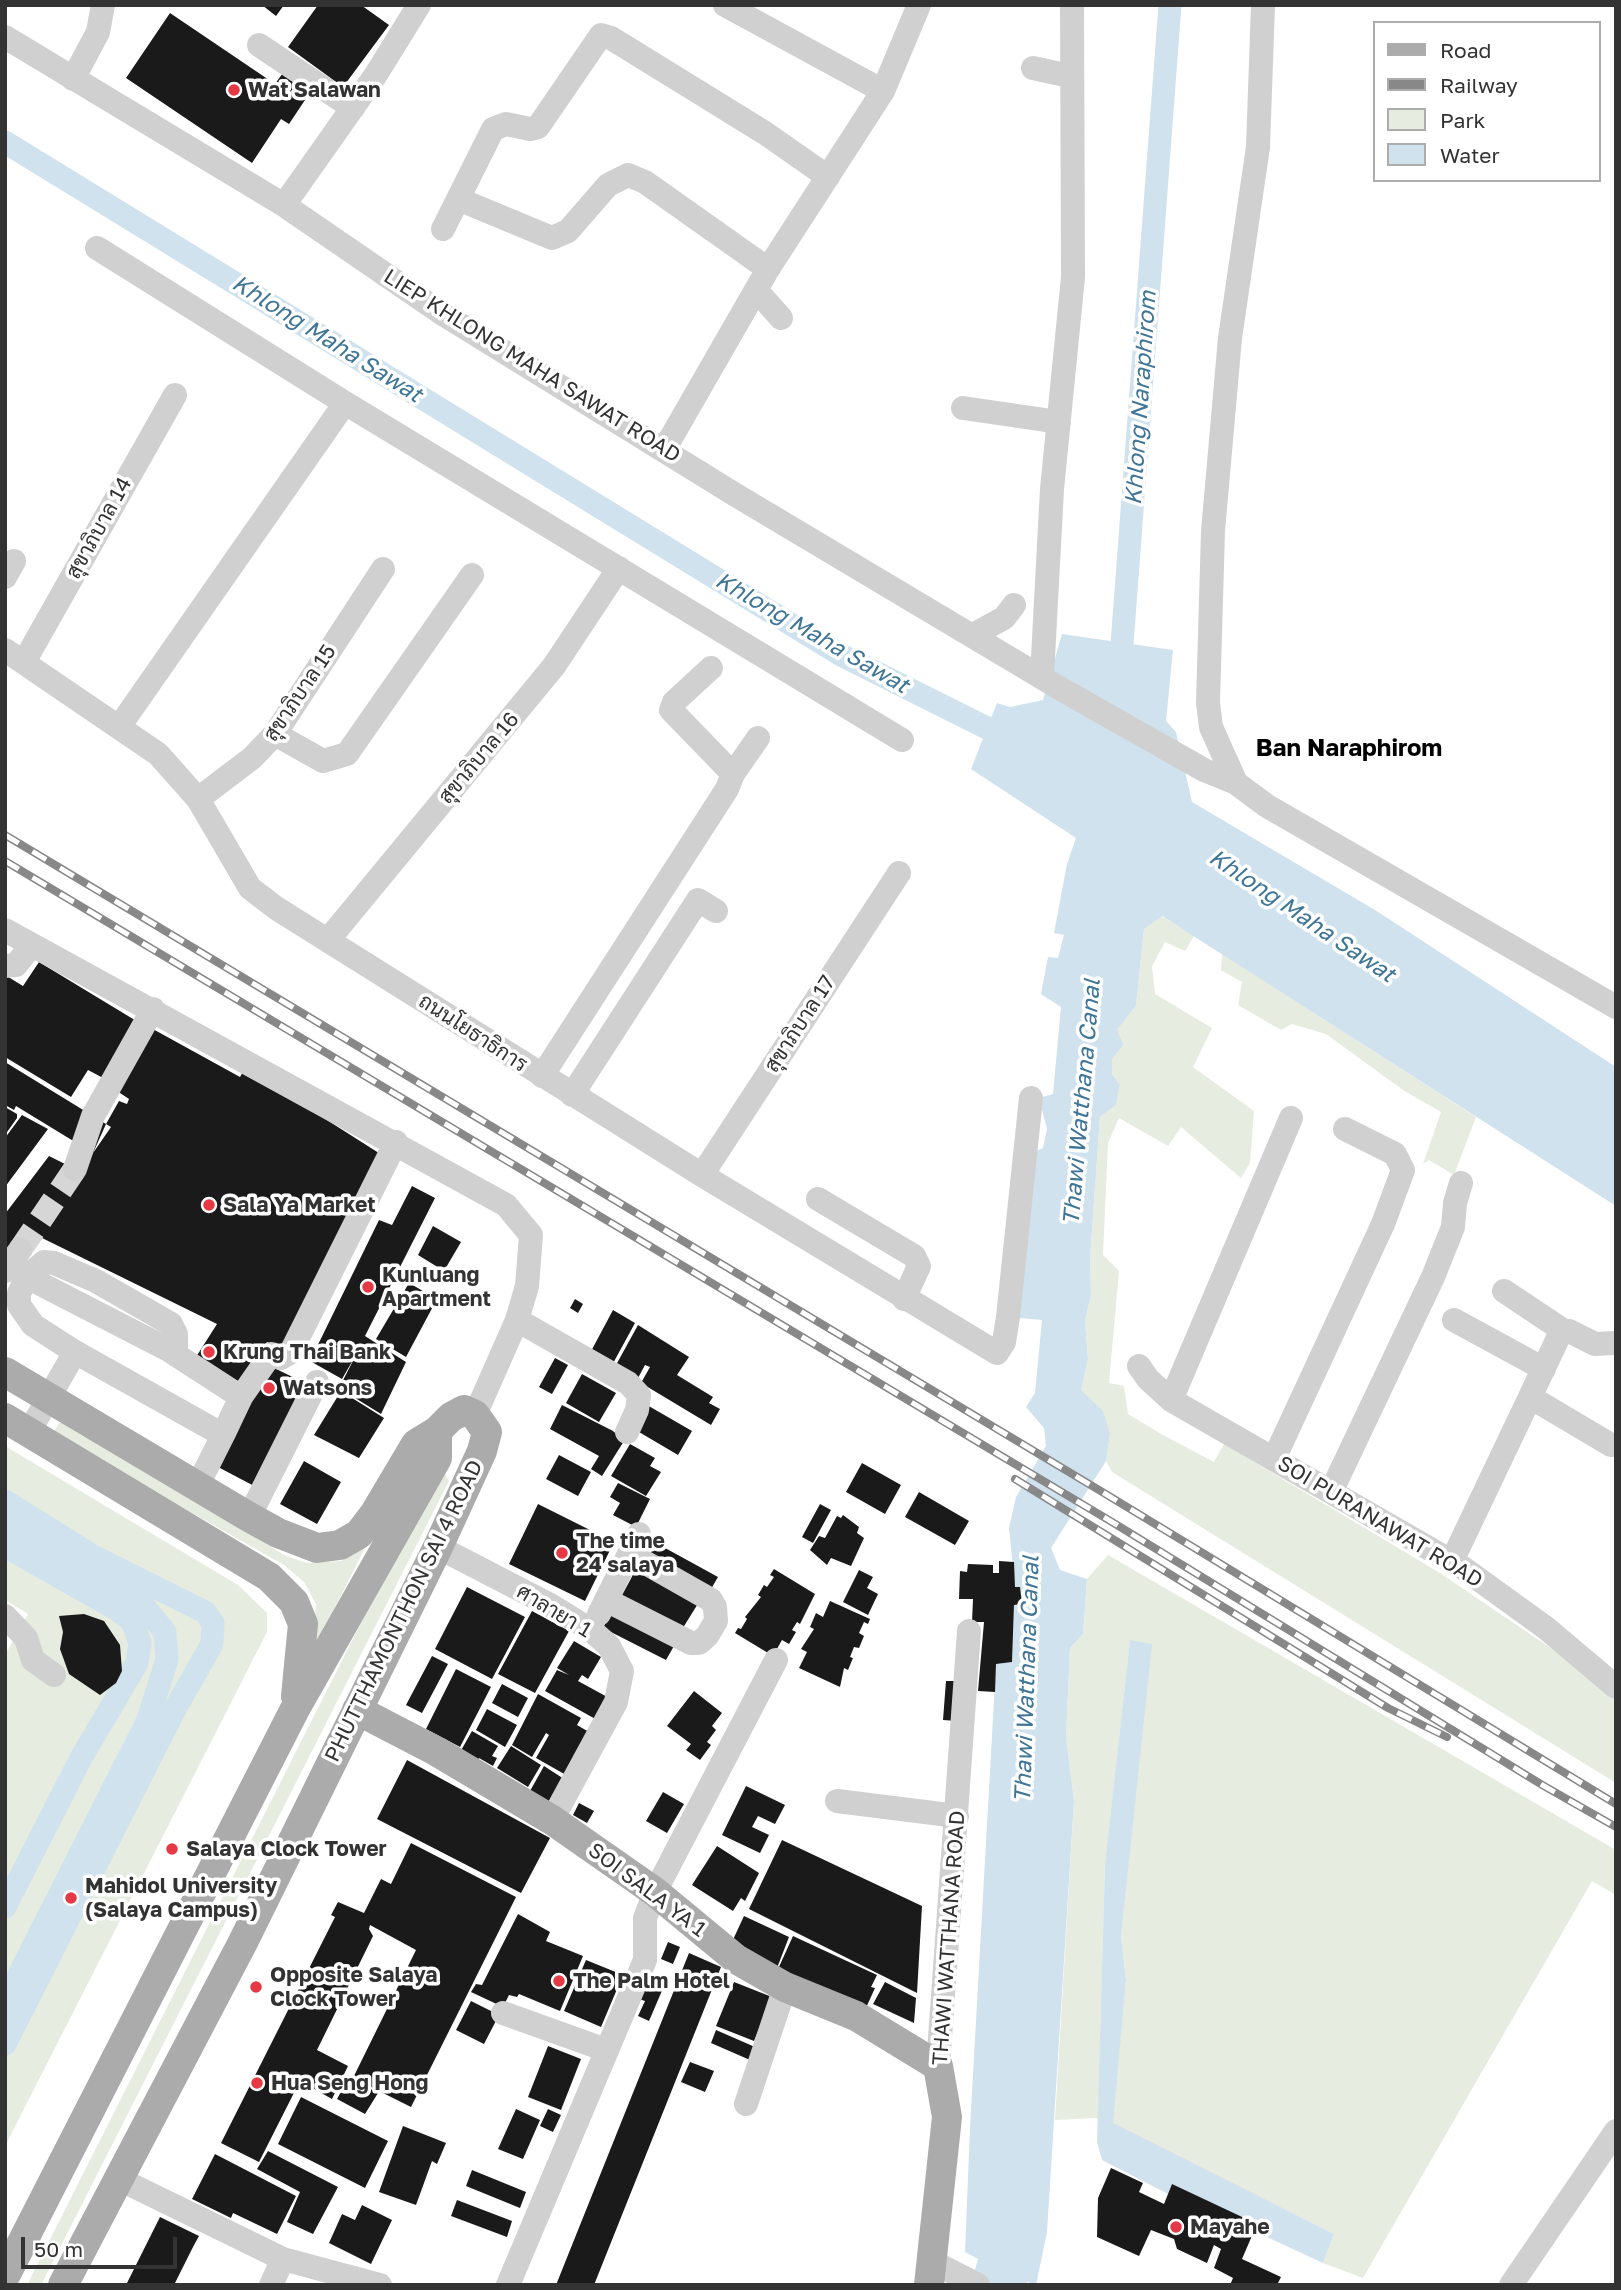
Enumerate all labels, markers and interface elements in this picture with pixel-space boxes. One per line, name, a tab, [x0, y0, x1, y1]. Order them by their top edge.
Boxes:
legend	[1372, 21, 1600, 182]
text: Road	[1440, 37, 1491, 63]
text: Railway	[1440, 72, 1518, 98]
place label: Wat Salawan	[248, 77, 381, 103]
marker: Wat Salawan	[226, 82, 242, 98]
text: Park	[1440, 107, 1485, 133]
text: Water	[1440, 142, 1500, 168]
street label: LIEP KHLONG MAHA SAWAT ROAD	[379, 264, 685, 468]
water label: Khlong Maha Sawat	[227, 269, 427, 409]
water label: Khlong Naraphirom	[1120, 290, 1162, 506]
street label: สุขาภิบาล 14	[61, 473, 137, 583]
water label: Khlong Maha Sawat	[711, 566, 913, 700]
street label: สุขาภิบาล 15	[258, 640, 342, 746]
street label: สุขาภิบาล 16	[433, 707, 525, 809]
district label: Ban Naraphirom	[1256, 734, 1442, 762]
water label: Khlong Maha Sawat	[1204, 844, 1400, 988]
street label: สุขาภิบาล 17	[759, 971, 841, 1077]
water label: Thawi Watthana Canal	[1057, 978, 1107, 1226]
street label: ถนนโยธาธิการ	[414, 989, 532, 1077]
place label: Sala Ya Market	[223, 1192, 376, 1218]
marker: Sala Ya Market	[201, 1197, 217, 1213]
place label: Kunluang Apartment	[382, 1262, 491, 1312]
marker: Kunluang Apartment	[360, 1279, 376, 1295]
place label: Krung Thai Bank	[223, 1339, 391, 1365]
marker: Krung Thai Bank	[201, 1344, 217, 1360]
place label: Watsons	[283, 1375, 372, 1401]
marker: Watsons	[261, 1380, 277, 1396]
street label: SOI PURANAWAT ROAD	[1273, 1451, 1487, 1593]
street label: PHUTTHAMONTHON SAI 4 ROAD	[320, 1456, 488, 1766]
place label: The time 24 salaya	[576, 1528, 674, 1578]
marker: The time 24 salaya	[554, 1545, 570, 1561]
water label: Thawi Watthana Canal	[1009, 1555, 1045, 1803]
street label: ศาลายา 1	[512, 1579, 596, 1643]
street label: THAWI WATTHANA ROAD	[928, 1810, 970, 2066]
place label: Salaya Clock Tower	[186, 1836, 387, 1862]
street label: SOI SALA YA 1	[583, 1838, 711, 1942]
marker: Salaya Clock Tower	[164, 1841, 180, 1857]
place label: Mahidol University (Salaya Campus)	[85, 1873, 277, 1923]
marker: Mahidol University (Salaya Campus)	[63, 1890, 79, 1906]
place label: Opposite Salaya Clock Tower	[270, 1962, 437, 2012]
place label: The Palm Hotel	[573, 1968, 730, 1994]
marker: The Palm Hotel	[551, 1973, 567, 1989]
marker: Opposite Salaya Clock Tower	[248, 1979, 264, 1995]
place label: Hua Seng Hong	[271, 2070, 428, 2096]
marker: Hua Seng Hong	[249, 2075, 265, 2091]
place label: Mayahe	[1190, 2214, 1270, 2240]
marker: Mayahe	[1168, 2219, 1184, 2235]
scale bar	[24, 2224, 180, 2268]
text: 50 m	[34, 2236, 83, 2262]

